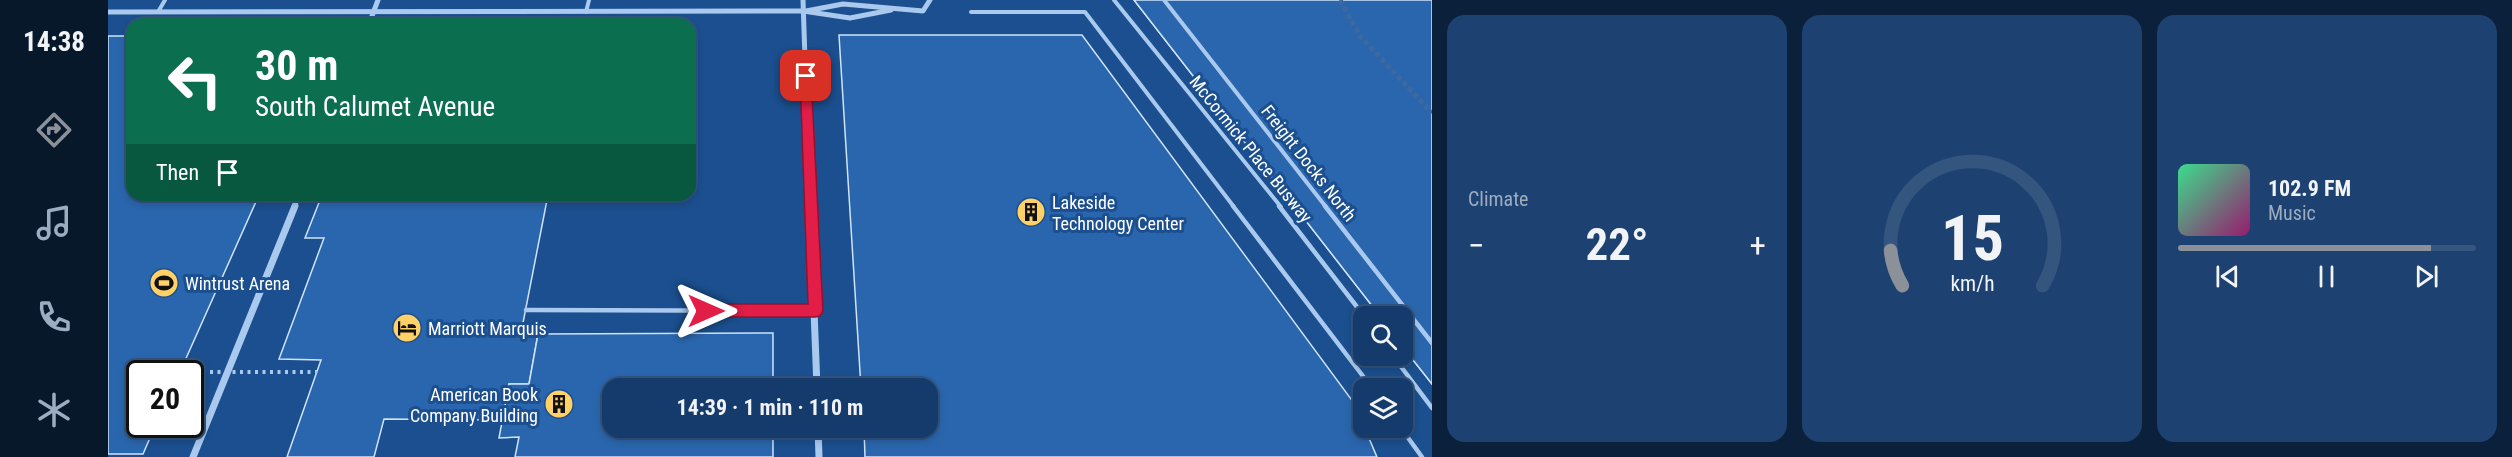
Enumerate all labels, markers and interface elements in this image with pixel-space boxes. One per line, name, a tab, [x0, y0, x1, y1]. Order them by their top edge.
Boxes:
text: 14:38	[23, 26, 85, 58]
text: 30 m	[255, 41, 338, 90]
icon: left	[156, 42, 234, 120]
pin	[780, 50, 831, 101]
icon: arrive	[789, 59, 822, 92]
street label: McCormick Place Busway	[1185, 71, 1317, 227]
text: South Calumet Avenue	[255, 91, 495, 123]
street label: Freight Docks North	[1257, 101, 1361, 225]
icon: directions	[33, 109, 75, 151]
icon: arrive	[211, 156, 244, 189]
text: Then	[156, 160, 199, 185]
text: 102.9 FM	[2268, 176, 2351, 201]
text: Climate	[1468, 187, 1528, 211]
place label: Lakeside Technology Center	[1052, 192, 1184, 234]
building icon: Lakeside Technology Center	[1015, 196, 1047, 228]
text: Music	[2268, 201, 2316, 225]
icon: music	[33, 202, 75, 244]
text: 15	[1940, 202, 2004, 275]
text: 22°	[1586, 218, 1649, 271]
text: −	[1468, 226, 1485, 265]
text: +	[1750, 226, 1766, 265]
icon: previous	[2211, 260, 2244, 293]
icon: pause	[2310, 260, 2343, 293]
icon: next	[2410, 260, 2443, 293]
sports icon: Wintrust Arena	[148, 267, 180, 299]
text: km/h	[1950, 271, 1994, 296]
place label: Wintrust Arena	[185, 273, 290, 294]
position arrow	[674, 279, 738, 343]
icon: phone	[33, 296, 75, 338]
map controls	[1353, 306, 1413, 438]
button: search	[1353, 306, 1413, 366]
hotel icon: Marriott Marquis	[391, 312, 423, 344]
place label: Marriott Marquis	[428, 318, 547, 339]
speed limit sign: 20	[126, 360, 204, 438]
button: layers	[1353, 378, 1413, 438]
place label: American Book Company Building	[410, 384, 538, 426]
building icon: American Book Company Building	[543, 388, 575, 420]
icon: climate	[33, 389, 75, 431]
text: 14:39 · 1 min · 110 m	[677, 395, 863, 420]

